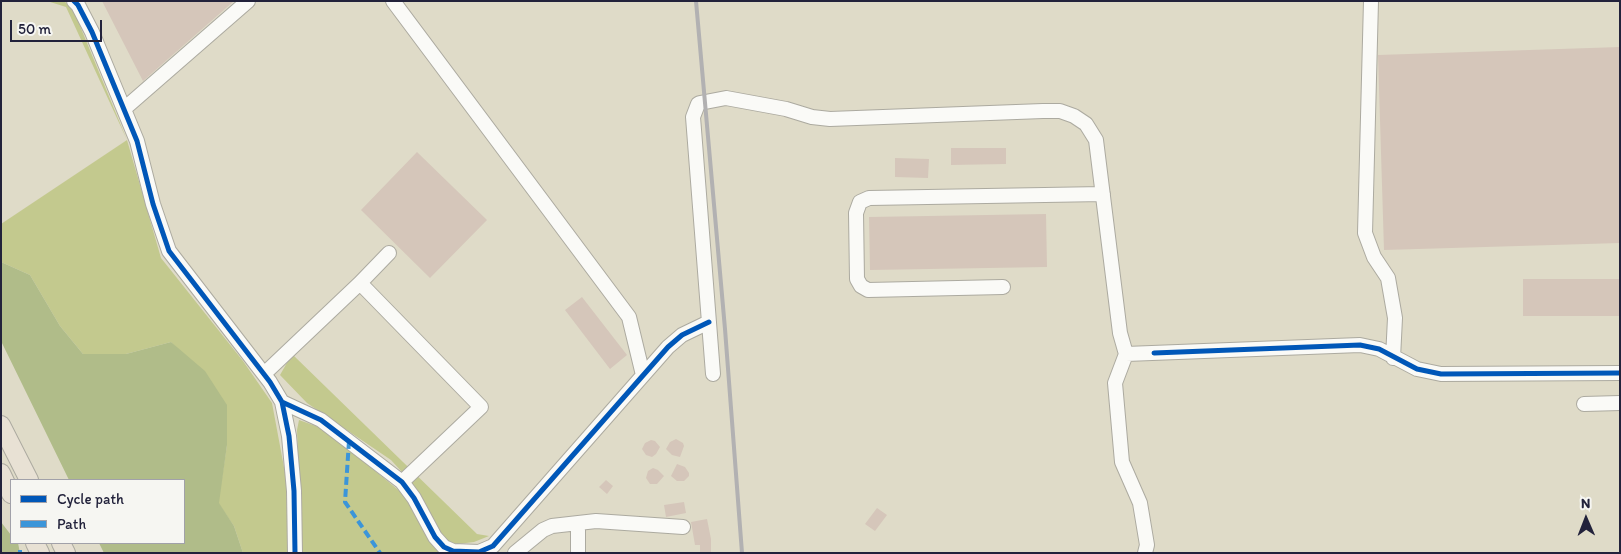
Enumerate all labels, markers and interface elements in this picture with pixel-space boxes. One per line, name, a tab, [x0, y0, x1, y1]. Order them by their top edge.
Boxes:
scale bar	[12, 10, 105, 42]
text: 50 m	[18, 20, 51, 38]
legend	[10, 479, 185, 544]
text: Cycle path	[57, 490, 124, 508]
north arrow	[1561, 494, 1611, 544]
text: N	[1581, 495, 1591, 512]
text: Path	[57, 515, 86, 533]

